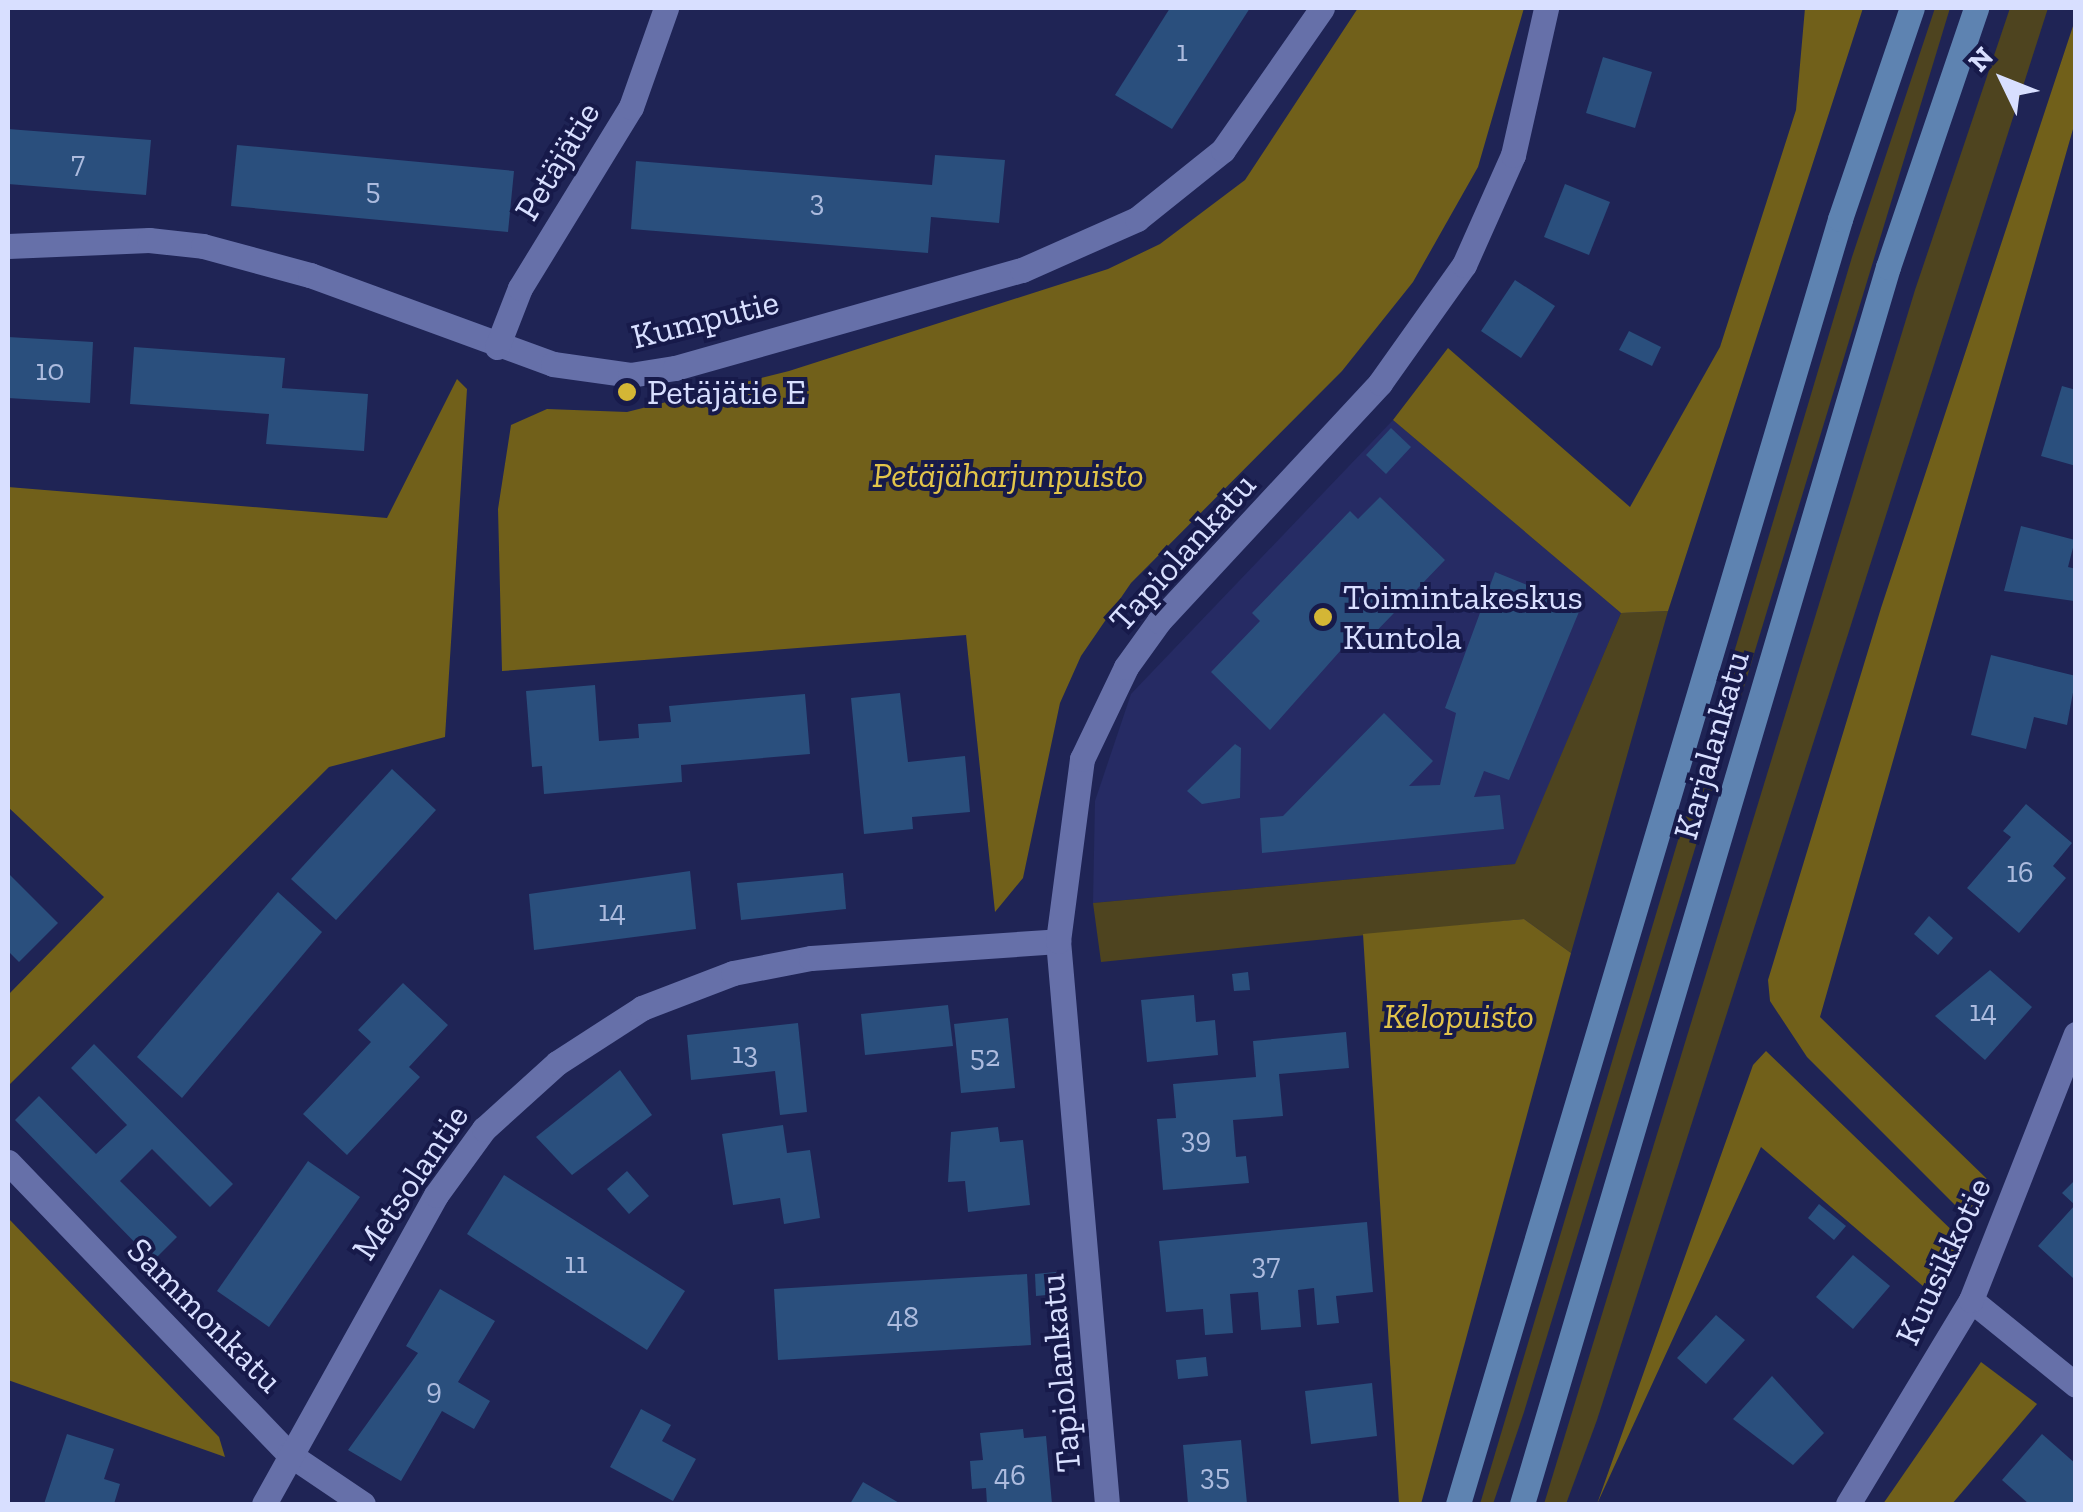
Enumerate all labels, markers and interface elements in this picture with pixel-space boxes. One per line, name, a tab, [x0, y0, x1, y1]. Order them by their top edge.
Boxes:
north arrow	[1953, 30, 2053, 130]
house number: 1	[1176, 33, 1188, 69]
text: N	[1961, 40, 2000, 78]
street label: Petäjätie	[505, 94, 609, 228]
house number: 7	[71, 144, 85, 180]
house number: 5	[365, 171, 381, 207]
house number: 3	[810, 183, 824, 219]
street label: Kumputie	[627, 280, 783, 358]
house number: 10	[36, 352, 64, 388]
place label: Petäjätie E	[647, 371, 806, 413]
marker: Petäjätie E	[616, 381, 638, 403]
park label: Petäjäharjunpuisto	[872, 454, 1144, 496]
street label: Tapiolankatu	[1100, 464, 1264, 640]
place label: Toimintakeskus Kuntola	[1343, 576, 1583, 658]
marker: Toimintakeskus Kuntola	[1312, 606, 1334, 628]
street label: Karjalankatu	[1664, 646, 1758, 844]
house number: 16	[2006, 854, 2034, 890]
house number: 14	[598, 893, 626, 929]
house number: 14	[1969, 993, 1997, 1029]
park label: Kelopuisto	[1384, 995, 1534, 1037]
house number: 13	[732, 1035, 758, 1071]
house number: 52	[970, 1038, 1000, 1074]
street label: Metsolantie	[343, 1096, 477, 1268]
house number: 39	[1181, 1120, 1211, 1156]
street label: Kuusikkotie	[1886, 1171, 2000, 1351]
street label: Sammonkatu	[119, 1229, 291, 1401]
house number: 11	[564, 1245, 588, 1281]
house number: 37	[1252, 1246, 1280, 1282]
street label: Tapiolankatu	[1030, 1272, 1090, 1474]
house number: 48	[887, 1299, 919, 1335]
house number: 9	[426, 1371, 442, 1407]
house number: 46	[994, 1457, 1026, 1493]
house number: 35	[1200, 1457, 1230, 1493]

